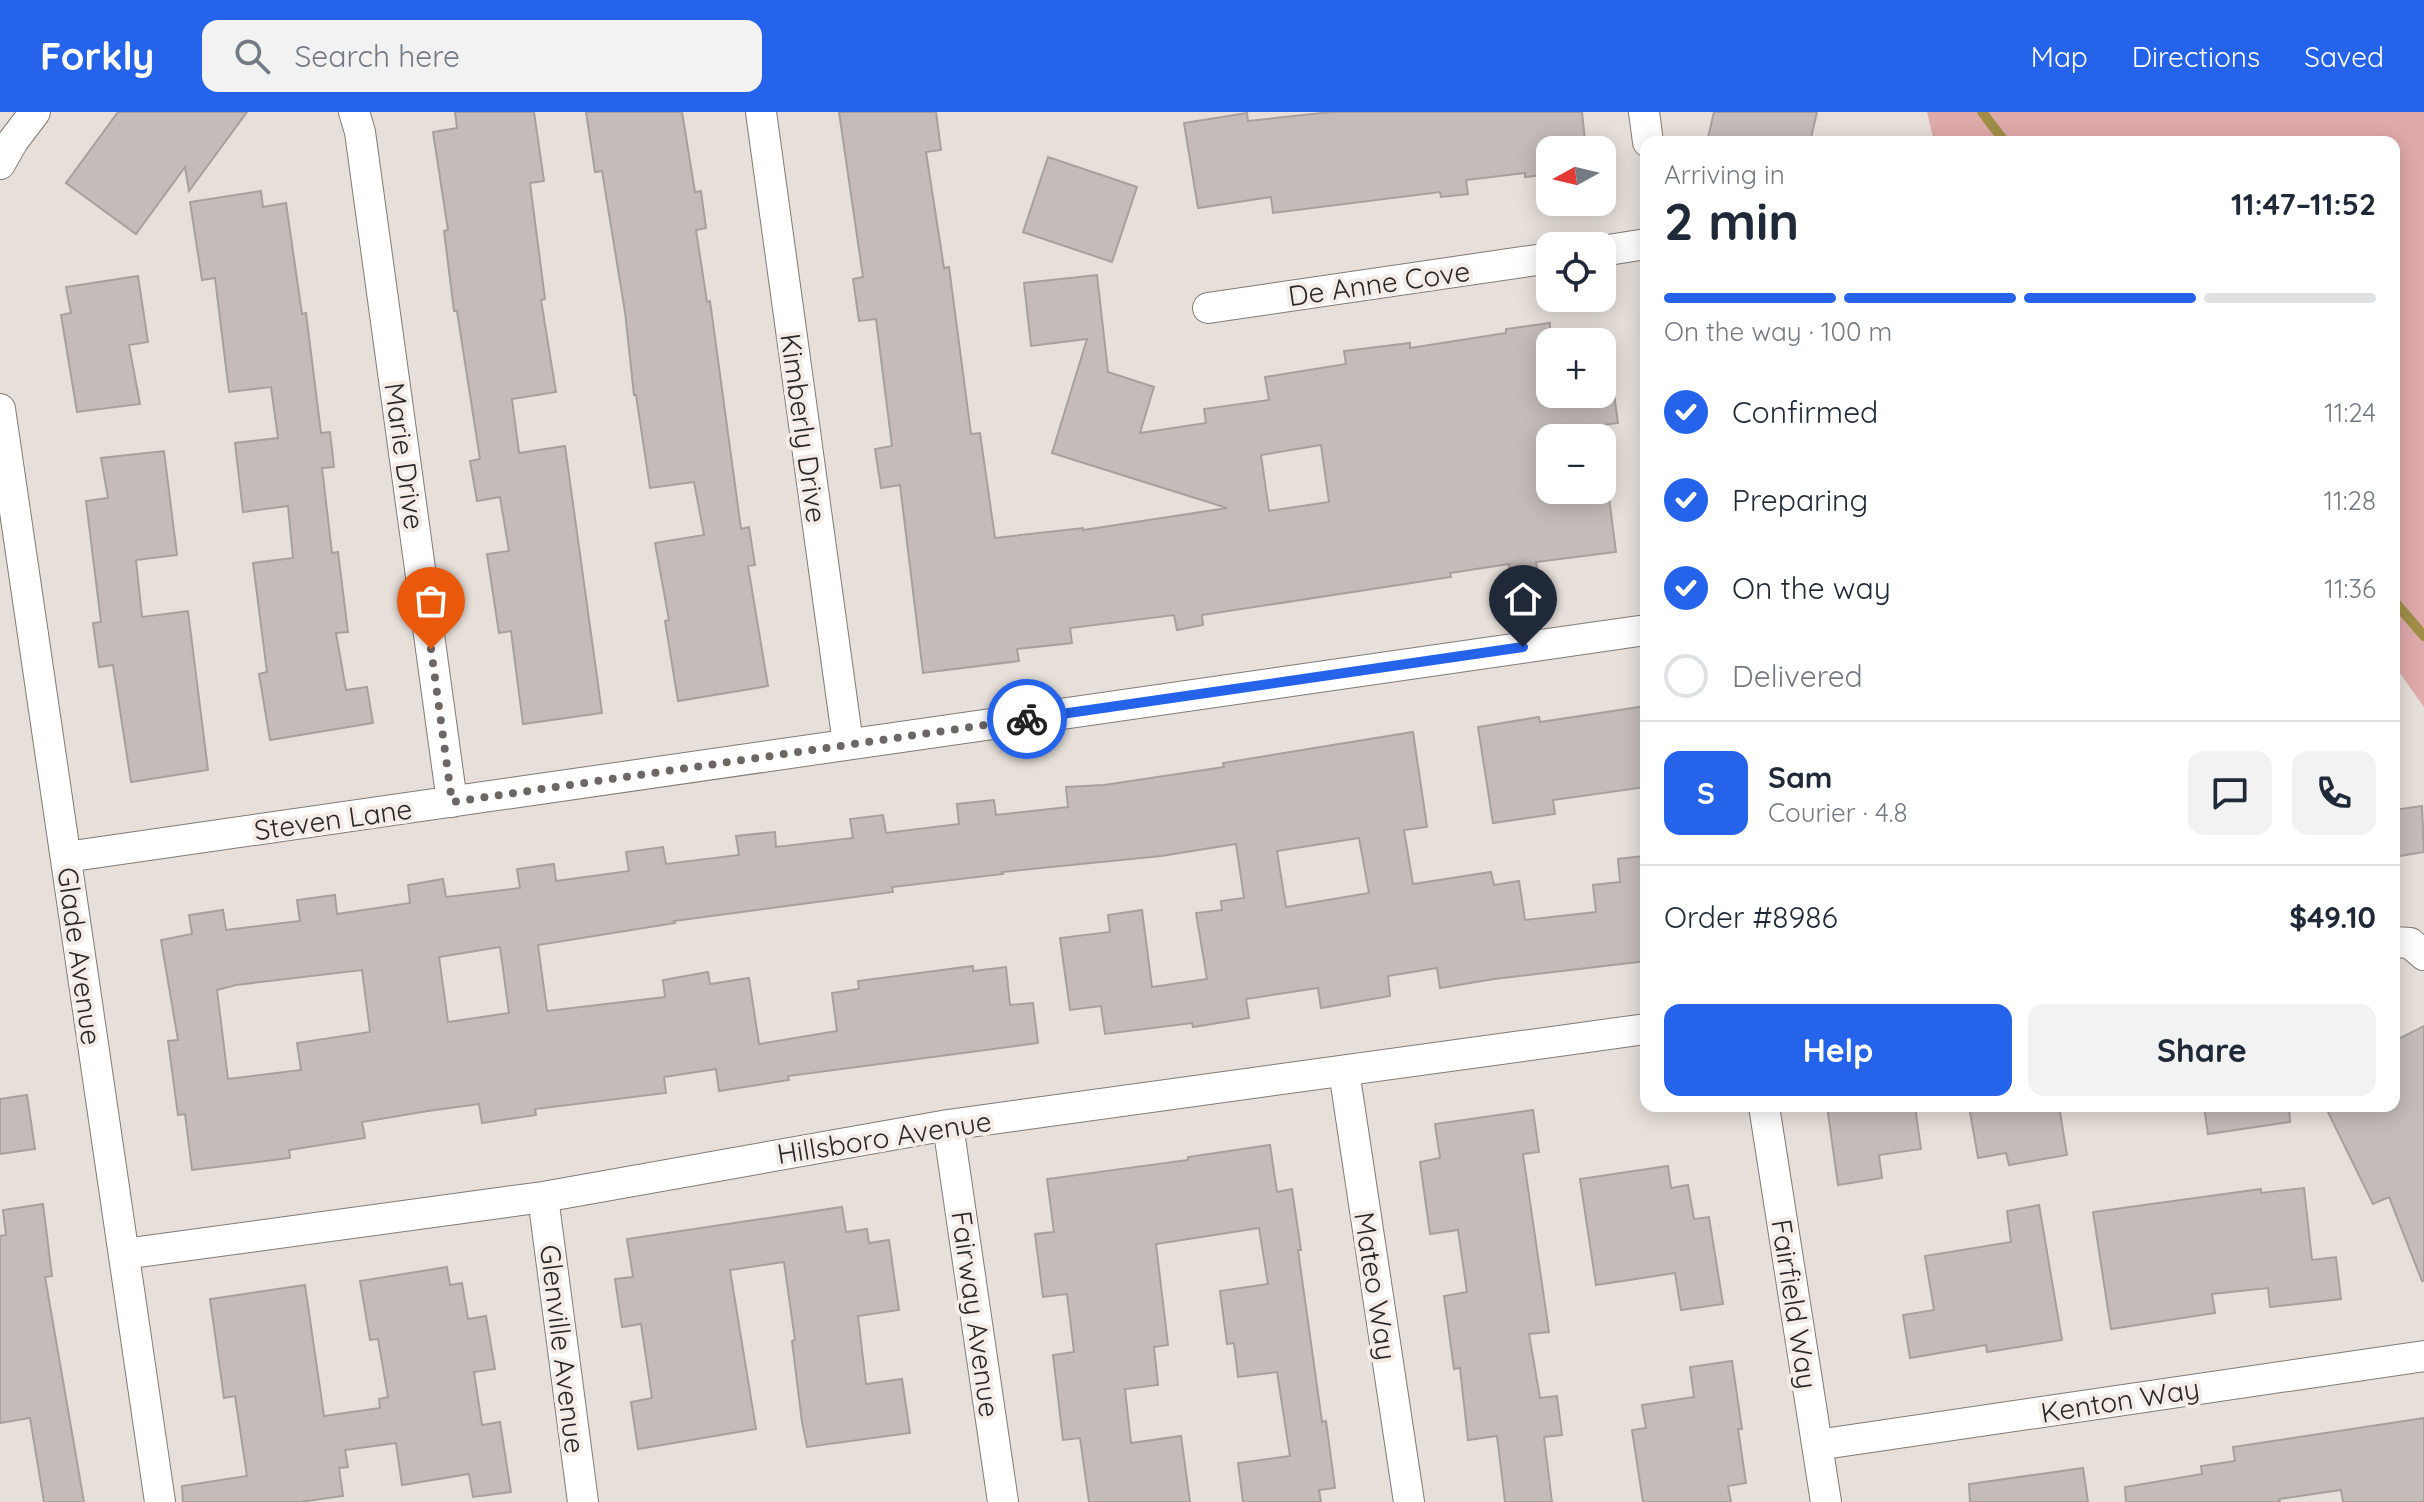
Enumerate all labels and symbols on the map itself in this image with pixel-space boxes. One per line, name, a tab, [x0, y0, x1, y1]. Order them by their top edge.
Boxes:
north arrow	[1536, 136, 1616, 216]
street label: De Anne Cove	[1286, 253, 1472, 313]
street label: Kimberly Drive	[773, 331, 835, 525]
street label: Marie Drive	[377, 380, 433, 532]
pin	[1489, 565, 1557, 647]
pin	[397, 567, 465, 649]
courier	[987, 679, 1067, 759]
street label: Steven Lane	[252, 791, 414, 847]
street label: Glade Avenue	[50, 865, 110, 1047]
street label: Hillsboro Avenue	[774, 1103, 994, 1171]
street label: Fairway Avenue	[944, 1209, 1008, 1419]
street label: Mateo Way	[1347, 1209, 1405, 1363]
street label: Fairfield Way	[1764, 1217, 1826, 1391]
street label: Glenville Avenue	[533, 1243, 593, 1455]
street label: Kenton Way	[2038, 1370, 2202, 1430]

